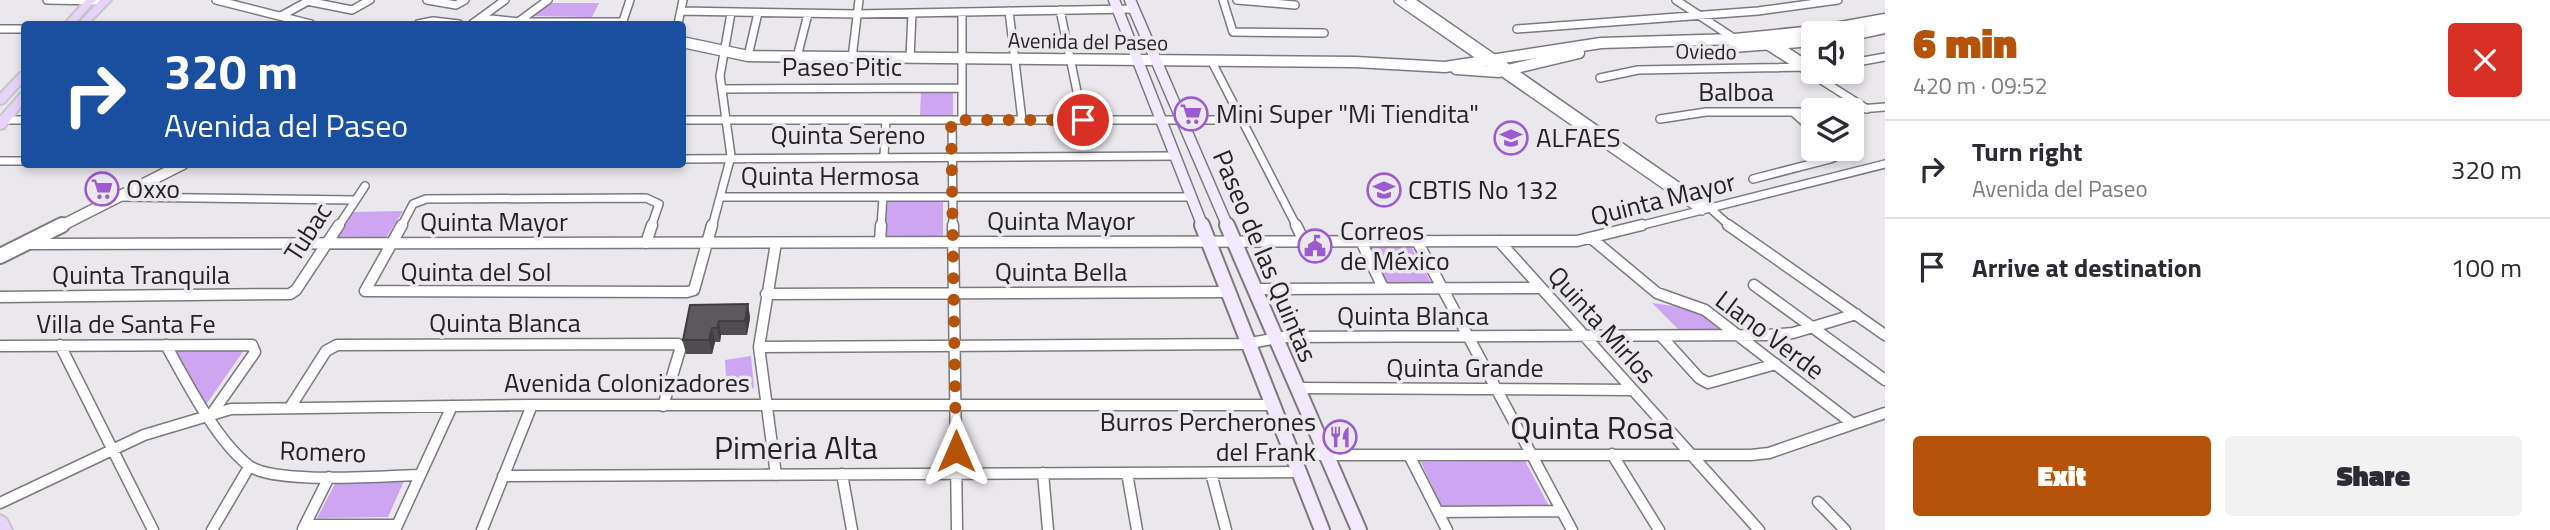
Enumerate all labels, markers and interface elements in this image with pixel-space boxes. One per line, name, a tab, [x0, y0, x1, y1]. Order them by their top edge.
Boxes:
text: 6 min	[1913, 10, 2017, 74]
map controls	[1801, 21, 1864, 161]
button: sound	[1801, 21, 1864, 84]
button: close	[2448, 23, 2522, 97]
street label: Avenida del Paseo	[1008, 24, 1168, 58]
text: 320 m	[164, 33, 298, 108]
street label: Oviedo	[1675, 34, 1737, 68]
street label: Paseo Pitic	[782, 47, 902, 86]
icon: right	[49, 49, 140, 140]
text: 420 m · 09:52	[1913, 68, 2048, 103]
street label: Balboa	[1698, 72, 1774, 111]
pin	[1053, 90, 1113, 150]
place label: Mini Super "Mi Tiendita"	[1216, 94, 1479, 133]
supermarket icon: Mini Super "Mi Tiendita"	[1172, 95, 1210, 133]
button: layers	[1801, 98, 1864, 161]
text: Avenida del Paseo	[164, 101, 408, 149]
icon: arrive	[1064, 101, 1102, 139]
street label: Quinta Sereno	[770, 115, 926, 154]
place label: ALFAES	[1536, 118, 1621, 157]
school or university icon: ALFAES	[1492, 119, 1530, 157]
text: Turn right	[1972, 132, 2083, 171]
street label: Paseo de las Quintas	[1203, 144, 1328, 368]
icon: right	[1913, 150, 1951, 188]
text: 320 m	[2451, 150, 2522, 189]
street label: Quinta Hermosa	[741, 156, 919, 195]
street label: Quinta Mayor	[1586, 162, 1739, 235]
place label: Oxxo	[126, 169, 180, 208]
supermarket icon: Oxxo	[83, 170, 121, 208]
place label: CBTIS No 132	[1408, 170, 1558, 209]
school or university icon: CBTIS No 132	[1365, 171, 1403, 209]
text: Avenida del Paseo	[1972, 171, 2148, 206]
street label: Tubac	[274, 195, 341, 269]
street label: Quinta Mayor	[987, 201, 1135, 240]
street label: Quinta Mayor	[420, 202, 568, 241]
place label: Correos de México	[1340, 211, 1450, 280]
public building icon: Correos de México	[1296, 227, 1334, 265]
icon: arrive	[1913, 248, 1951, 286]
text: Arrive at destination	[1972, 248, 2202, 287]
text: 100 m	[2451, 248, 2522, 287]
street label: Quinta del Sol	[401, 252, 551, 291]
street label: Quinta Bella	[995, 252, 1127, 291]
street label: Quinta Tranquila	[52, 255, 230, 294]
street label: Quinta Mirlos	[1539, 257, 1666, 392]
street label: Llano Verde	[1708, 281, 1833, 389]
street label: Quinta Blanca	[1337, 296, 1489, 335]
street label: Quinta Blanca	[429, 303, 581, 342]
street label: Villa de Santa Fe	[36, 304, 216, 343]
street label: Quinta Grande	[1386, 348, 1544, 387]
street label: Avenida Colonizadores	[504, 363, 750, 402]
place label: Burros Percherones del Frank	[1100, 402, 1316, 471]
street label: Quinta Rosa	[1510, 403, 1674, 451]
position arrow	[919, 414, 993, 488]
restaurant icon: Burros Percherones del Frank	[1321, 418, 1359, 456]
street label: Pimeria Alta	[714, 423, 878, 471]
street label: Romero	[279, 430, 367, 473]
button: Exit	[1913, 436, 2211, 516]
button: Share	[2225, 436, 2522, 516]

